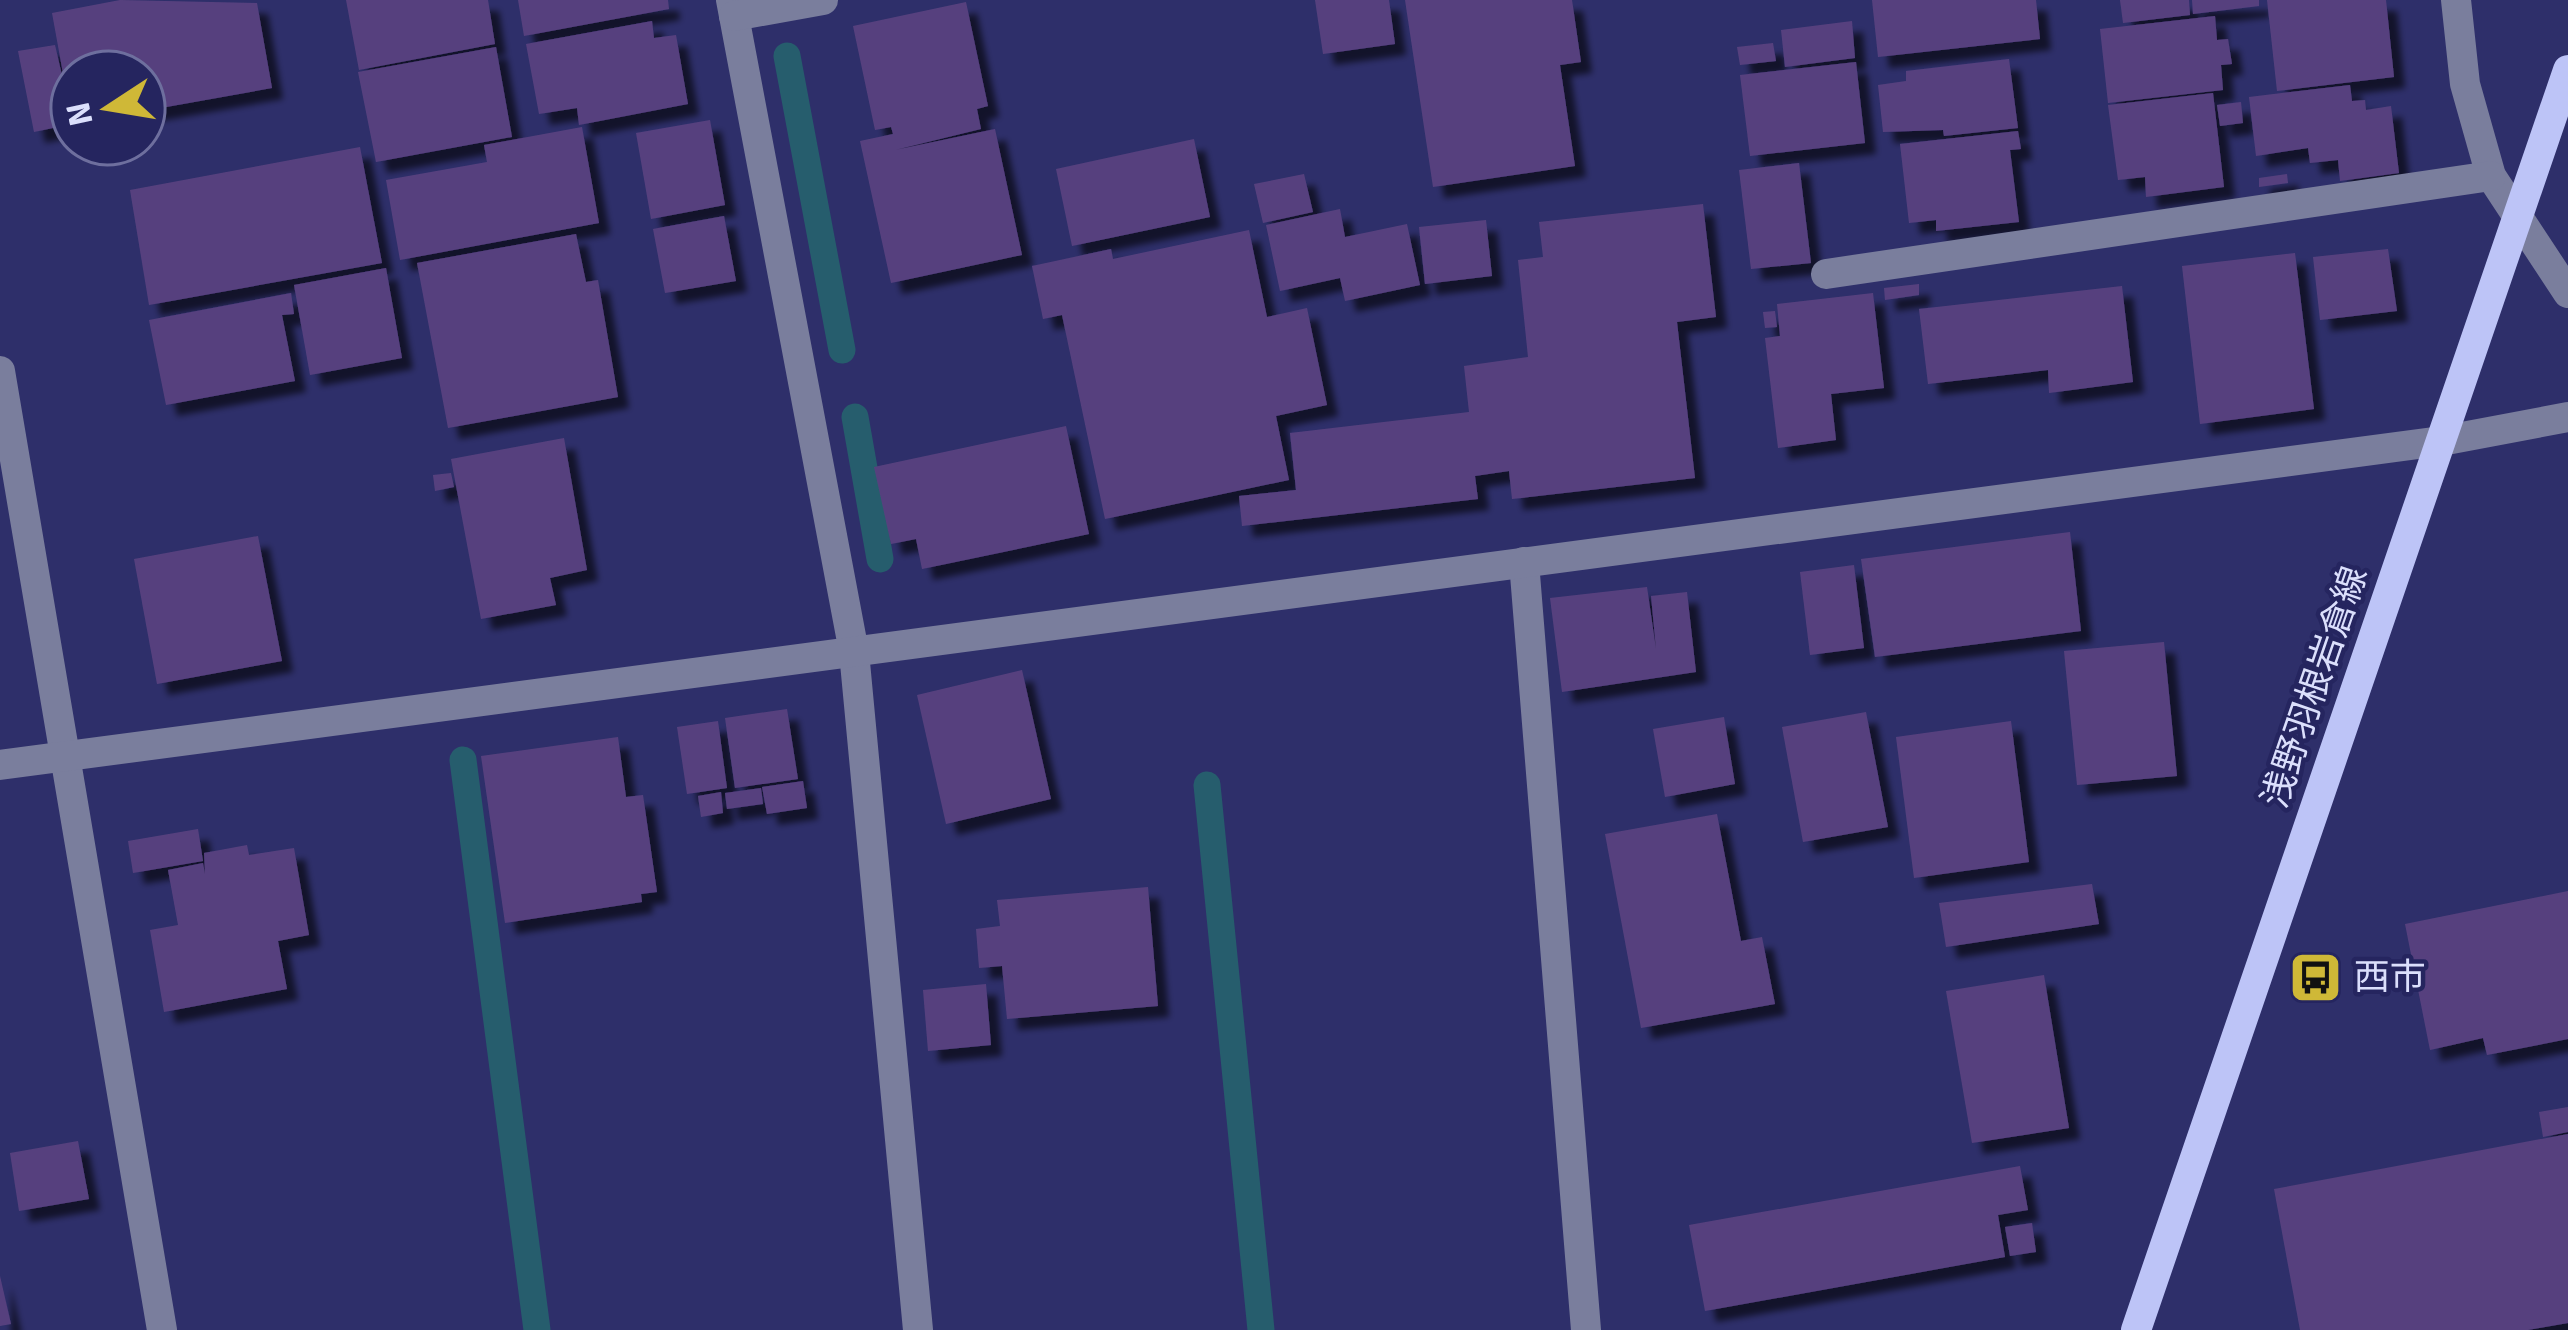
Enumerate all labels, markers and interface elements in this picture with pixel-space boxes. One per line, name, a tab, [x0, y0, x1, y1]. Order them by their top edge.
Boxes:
north arrow	[48, 48, 168, 168]
text: N	[58, 98, 103, 129]
street label: 浅野羽根岩倉線	[2253, 561, 2377, 813]
bus stop icon: 西市	[2287, 949, 2343, 1005]
place label: 西市	[2354, 955, 2426, 1000]

